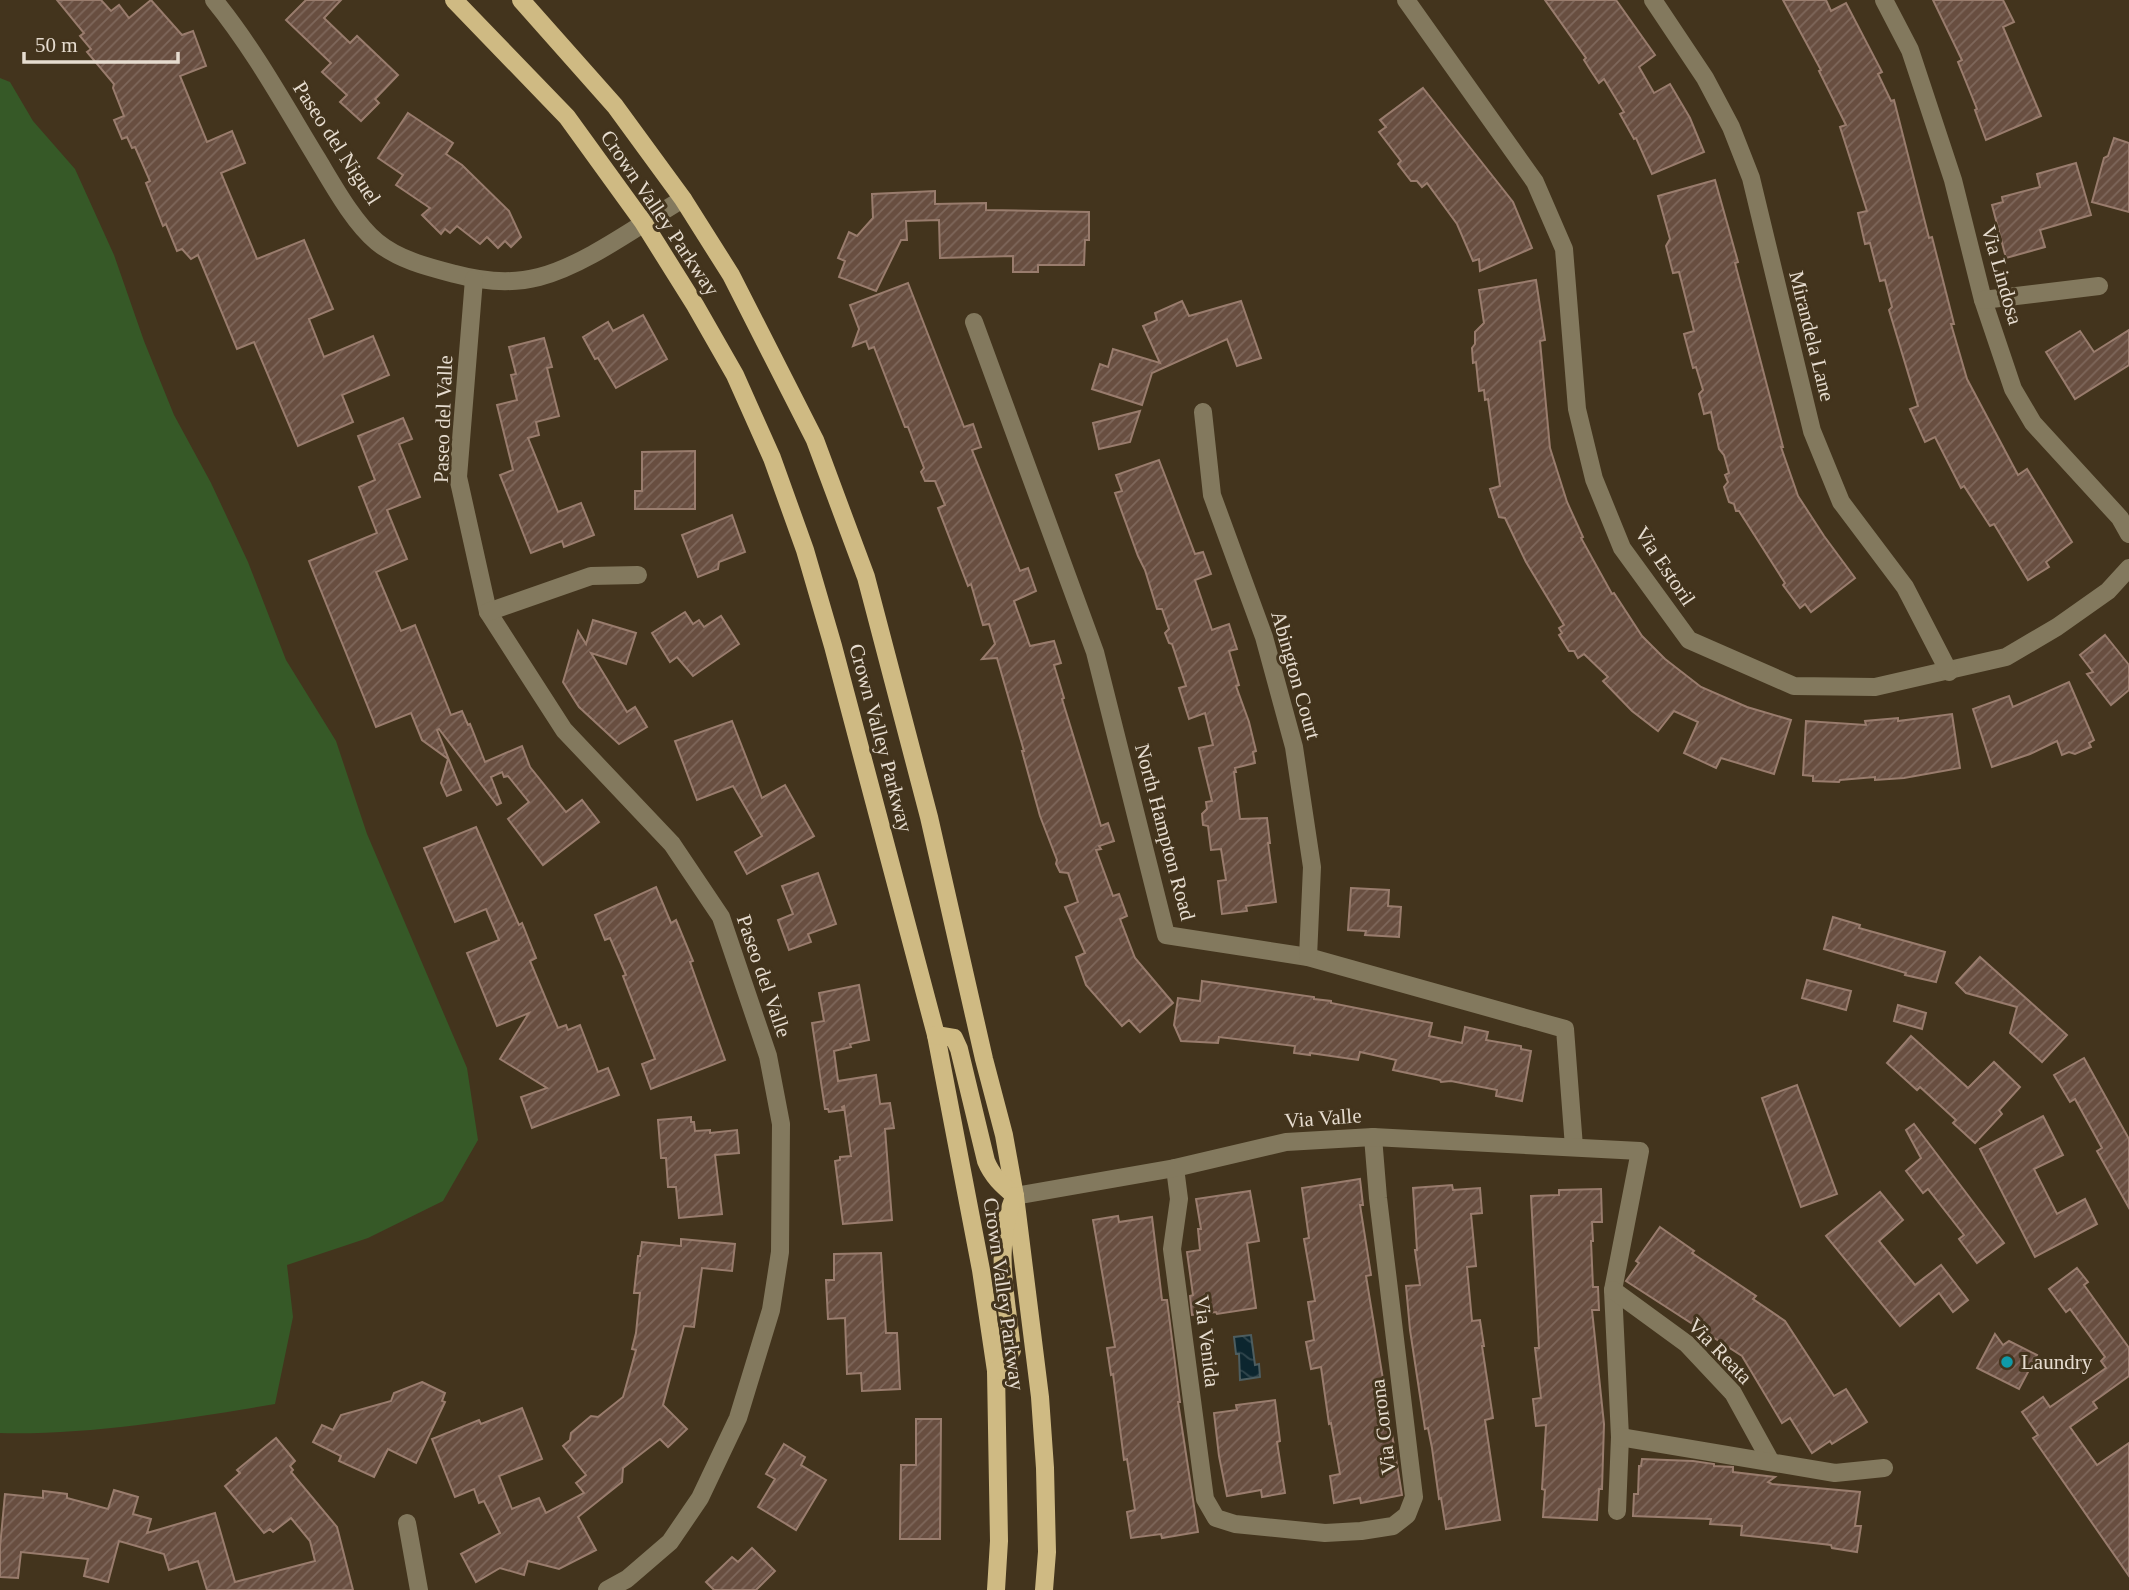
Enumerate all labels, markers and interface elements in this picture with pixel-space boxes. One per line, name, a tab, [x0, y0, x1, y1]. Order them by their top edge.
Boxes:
scale bar	[24, 21, 178, 65]
text: 50 m	[35, 33, 78, 57]
street label: Paseo del Niguel	[288, 77, 386, 209]
street label: Crown Valley Parkway	[596, 126, 725, 301]
street label: Via Lindosa	[1976, 223, 2028, 328]
street label: Mirandela Lane	[1784, 268, 1840, 404]
street label: Paseo del Valle	[429, 355, 457, 483]
street label: Via Estoril	[1630, 522, 1700, 610]
street label: Abington Court	[1266, 608, 1326, 742]
street label: Crown Valley Parkway	[844, 641, 918, 835]
street label: North Hampton Road	[1130, 741, 1200, 923]
street label: Paseo del Valle	[732, 912, 796, 1040]
street label: Via Valle	[1284, 1103, 1362, 1133]
street label: Crown Valley Parkway	[979, 1196, 1029, 1392]
street label: Via Venida	[1189, 1294, 1225, 1389]
street label: Via Reata	[1683, 1313, 1758, 1389]
place label: Laundry	[2021, 1350, 2093, 1374]
marker: Laundry	[1999, 1354, 2015, 1370]
street label: Via Corona	[1365, 1377, 1401, 1476]

